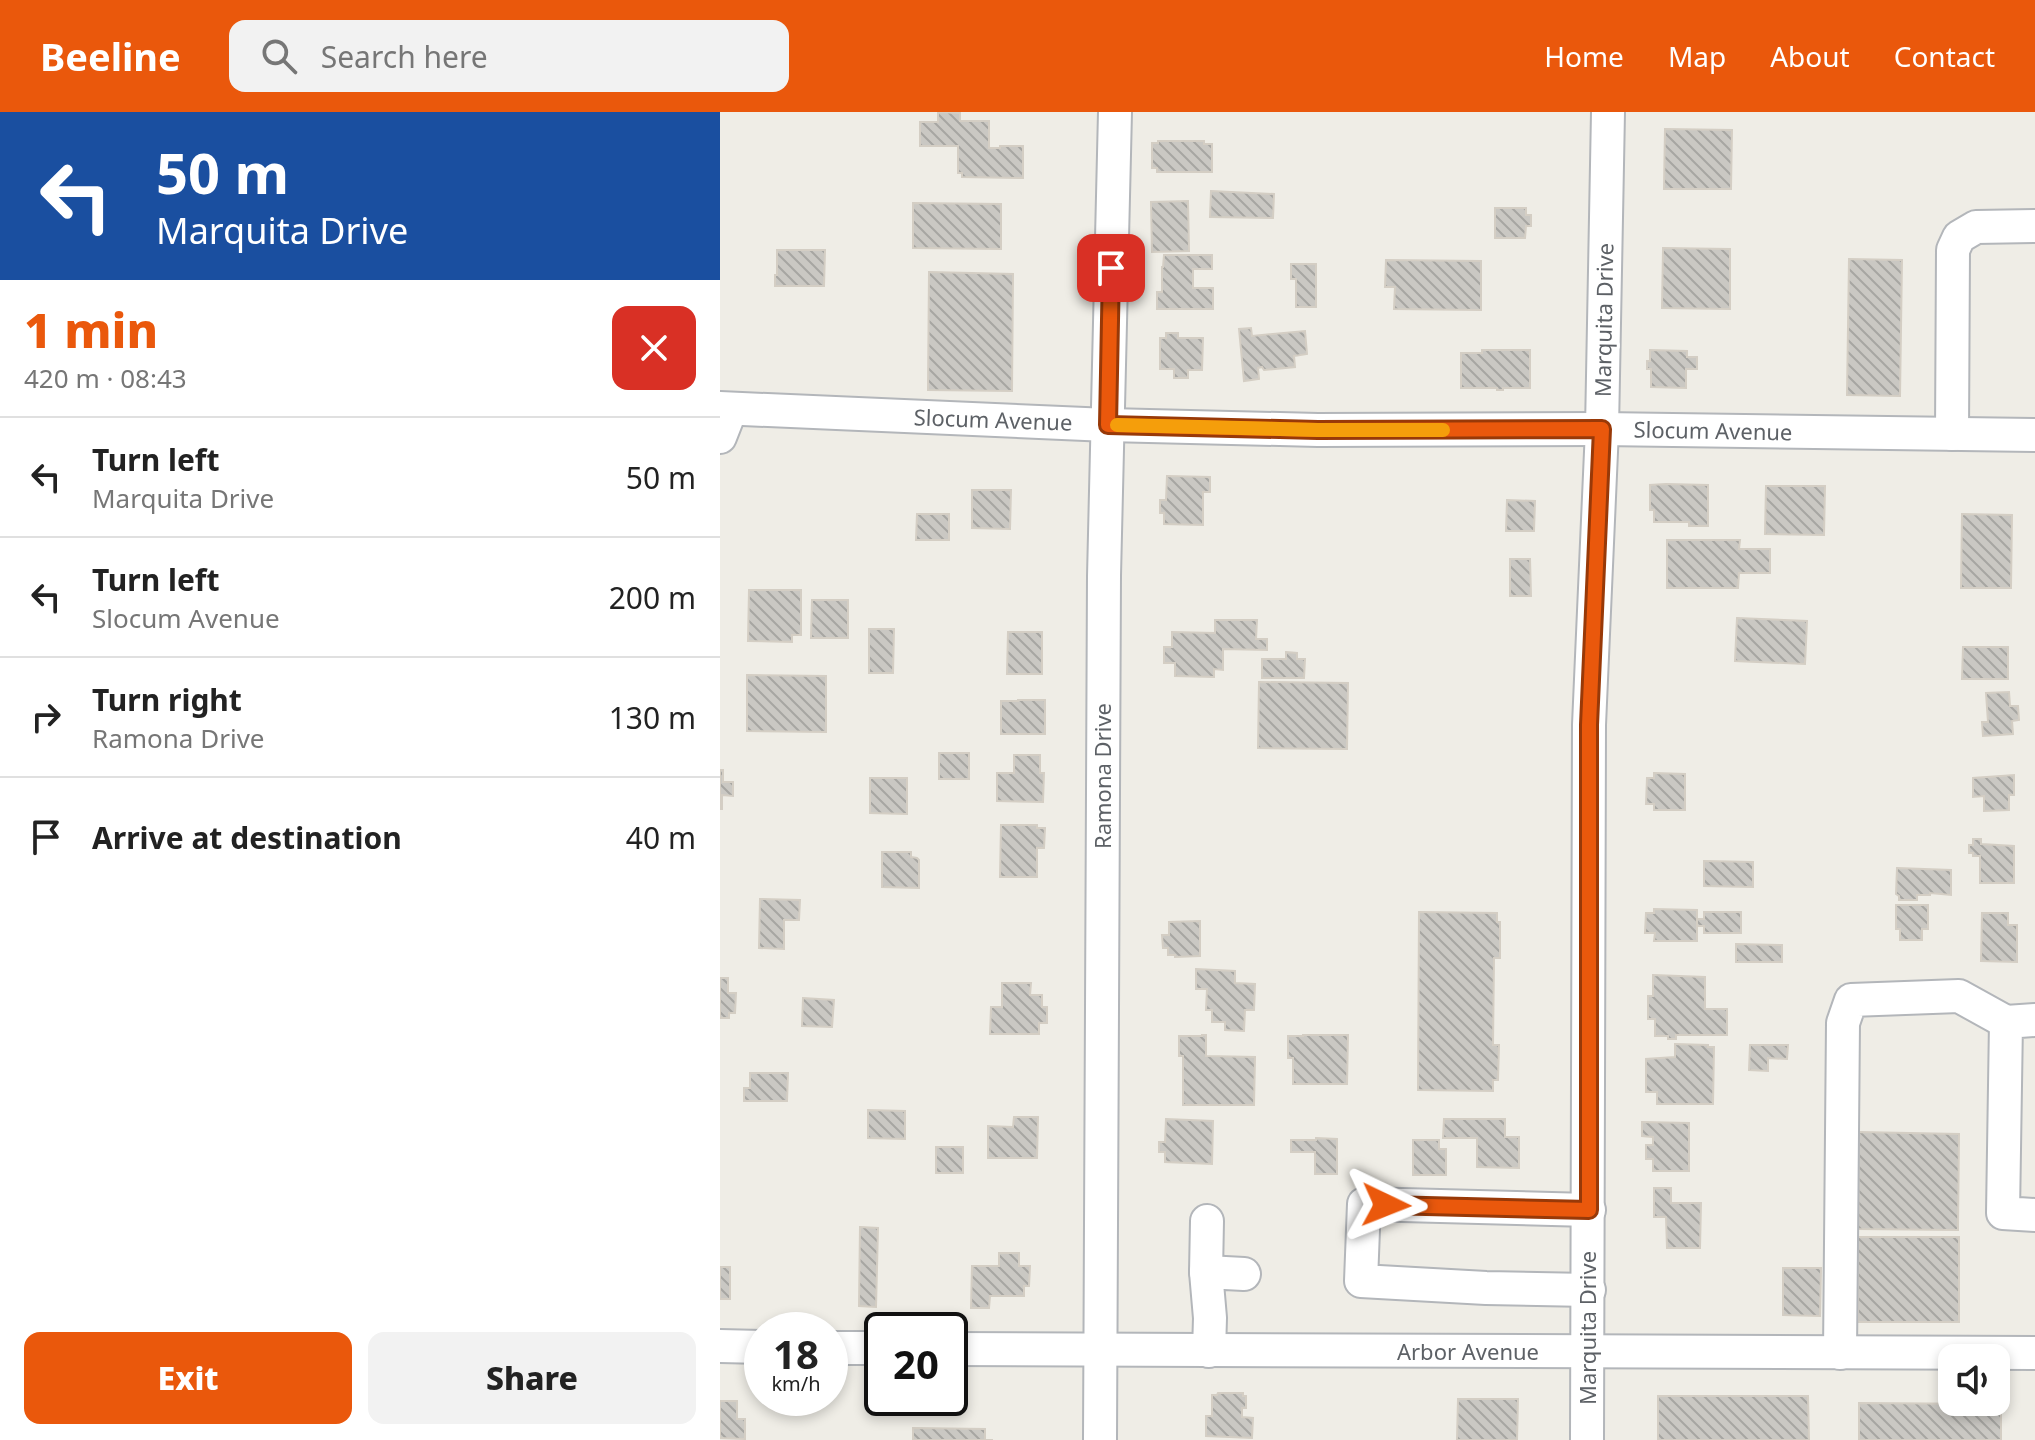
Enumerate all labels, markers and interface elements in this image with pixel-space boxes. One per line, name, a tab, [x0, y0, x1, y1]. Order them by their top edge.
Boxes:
search box	[229, 20, 789, 92]
text: Beeline	[40, 30, 181, 82]
icon: search	[257, 34, 301, 78]
text: Search here	[321, 36, 488, 77]
text: Home	[1544, 37, 1624, 75]
text: Map	[1668, 37, 1726, 75]
text: About	[1770, 37, 1850, 75]
text: Contact	[1894, 37, 1995, 75]
text: 50 m	[156, 134, 289, 210]
icon: left	[24, 144, 128, 248]
text: Marquita Drive	[156, 206, 408, 255]
pin	[1077, 234, 1145, 302]
street label: Marquita Drive	[1587, 243, 1619, 397]
icon: arrive	[1089, 246, 1133, 290]
text: 1 min	[24, 297, 158, 362]
button: close	[612, 306, 696, 390]
text: 420 m · 08:43	[24, 360, 187, 396]
street label: Slocum Avenue	[913, 401, 1073, 437]
street label: Slocum Avenue	[1633, 414, 1793, 446]
text: Turn left	[92, 439, 220, 480]
icon: left	[24, 455, 68, 499]
text: 50 m	[626, 457, 696, 498]
text: Marquita Drive	[92, 480, 274, 516]
text: Turn left	[92, 559, 220, 600]
icon: left	[24, 575, 68, 619]
text: 200 m	[609, 577, 696, 618]
text: Slocum Avenue	[92, 600, 280, 636]
text: Turn right	[92, 679, 242, 720]
icon: right	[24, 695, 68, 739]
text: 130 m	[609, 697, 696, 738]
street label: Ramona Drive	[1087, 703, 1117, 849]
text: Ramona Drive	[92, 720, 265, 756]
icon: arrive	[24, 815, 68, 859]
text: Arrive at destination	[92, 817, 402, 858]
text: 40 m	[626, 817, 696, 858]
position arrow	[1344, 1163, 1428, 1247]
street label: Marquita Drive	[1572, 1251, 1602, 1405]
speed limit sign: 20	[864, 1312, 968, 1416]
text: 18	[773, 1326, 819, 1381]
button: Exit	[24, 1332, 352, 1424]
button: Share	[368, 1332, 696, 1424]
street label: Arbor Avenue	[1397, 1336, 1539, 1366]
map controls	[1938, 1344, 2010, 1416]
button: sound	[1938, 1344, 2010, 1416]
text: km/h	[771, 1370, 821, 1397]

